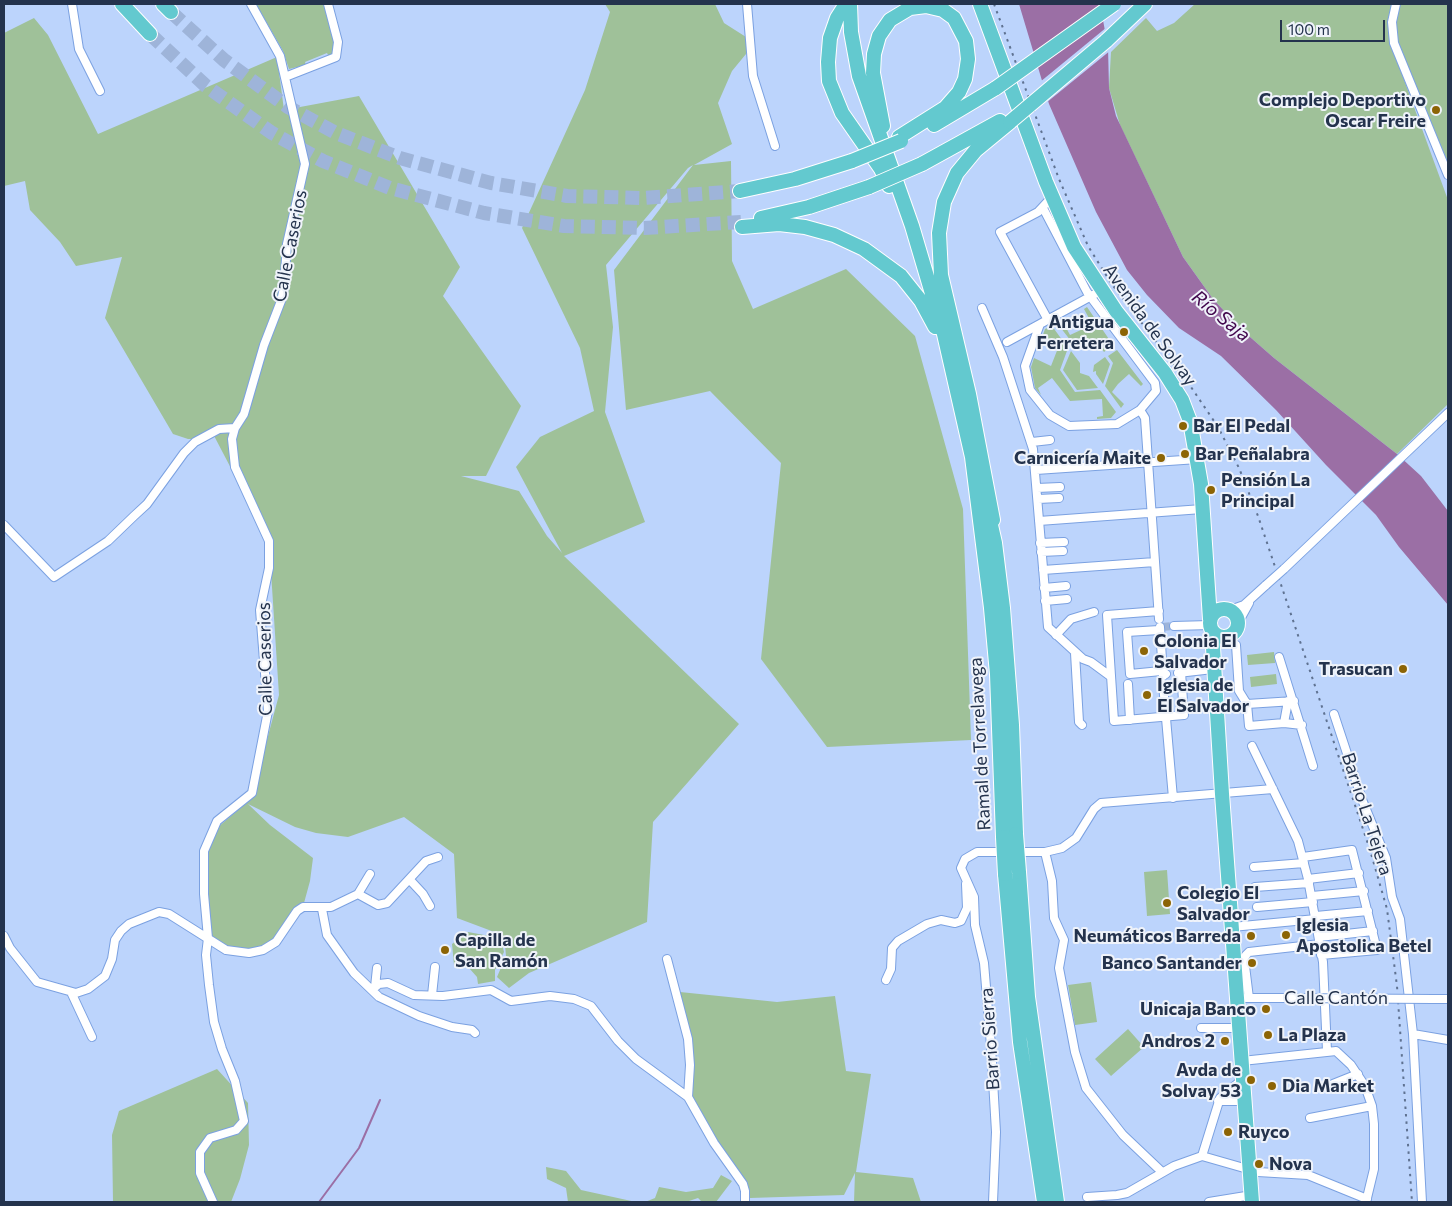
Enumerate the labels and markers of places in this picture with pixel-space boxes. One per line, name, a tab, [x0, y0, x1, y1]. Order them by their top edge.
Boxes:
place label: Complejo Deportivo Oscar Freire	[1259, 89, 1426, 132]
marker: Complejo Deportivo Oscar Freire	[1430, 104, 1442, 116]
place label: Antigua Ferretera	[1037, 311, 1114, 354]
marker: Antigua Ferretera	[1118, 326, 1130, 338]
place label: Bar El Pedal	[1193, 415, 1290, 437]
marker: Bar El Pedal	[1177, 420, 1189, 432]
place label: Bar Peñalabra	[1195, 443, 1310, 465]
place label: Carnicería Maite	[1014, 447, 1151, 469]
marker: Bar Peñalabra	[1179, 448, 1191, 460]
marker: Carnicería Maite	[1155, 452, 1167, 464]
place label: Pensión La Principal	[1221, 469, 1310, 512]
marker: Pensión La Principal	[1205, 484, 1217, 496]
place label: Colonia El Salvador	[1154, 630, 1237, 672]
marker: Colonia El Salvador	[1138, 645, 1150, 657]
place label: Trasucan	[1319, 658, 1393, 680]
marker: Trasucan	[1397, 663, 1409, 675]
place label: Iglesia de El Salvador	[1157, 674, 1249, 716]
marker: Iglesia de El Salvador	[1141, 689, 1153, 701]
place label: Colegio El Salvador	[1177, 882, 1259, 924]
marker: Colegio El Salvador	[1161, 897, 1173, 909]
place label: Iglesia Apostolica Betel	[1296, 914, 1432, 956]
place label: Neumáticos Barreda	[1073, 925, 1241, 947]
place label: Capilla de San Ramón	[455, 929, 548, 972]
marker: Iglesia Apostolica Betel	[1280, 929, 1292, 941]
marker: Neumáticos Barreda	[1245, 930, 1257, 942]
marker: Capilla de San Ramón	[439, 944, 451, 956]
place label: Banco Santander	[1102, 952, 1242, 974]
marker: Banco Santander	[1246, 957, 1258, 969]
place label: Unicaja Banco	[1140, 998, 1256, 1020]
marker: Unicaja Banco	[1260, 1003, 1272, 1015]
place label: La Plaza	[1278, 1024, 1346, 1046]
marker: La Plaza	[1262, 1029, 1274, 1041]
place label: Andros 2	[1141, 1030, 1215, 1052]
marker: Andros 2	[1219, 1035, 1231, 1047]
place label: Avda de Solvay 53	[1161, 1059, 1241, 1102]
marker: Avda de Solvay 53	[1245, 1074, 1257, 1086]
place label: Dia Market	[1282, 1075, 1374, 1097]
marker: Dia Market	[1266, 1080, 1278, 1092]
place label: Ruyco	[1238, 1121, 1289, 1143]
marker: Ruyco	[1222, 1126, 1234, 1138]
place label: Nova	[1269, 1153, 1312, 1175]
marker: Nova	[1253, 1158, 1265, 1170]

